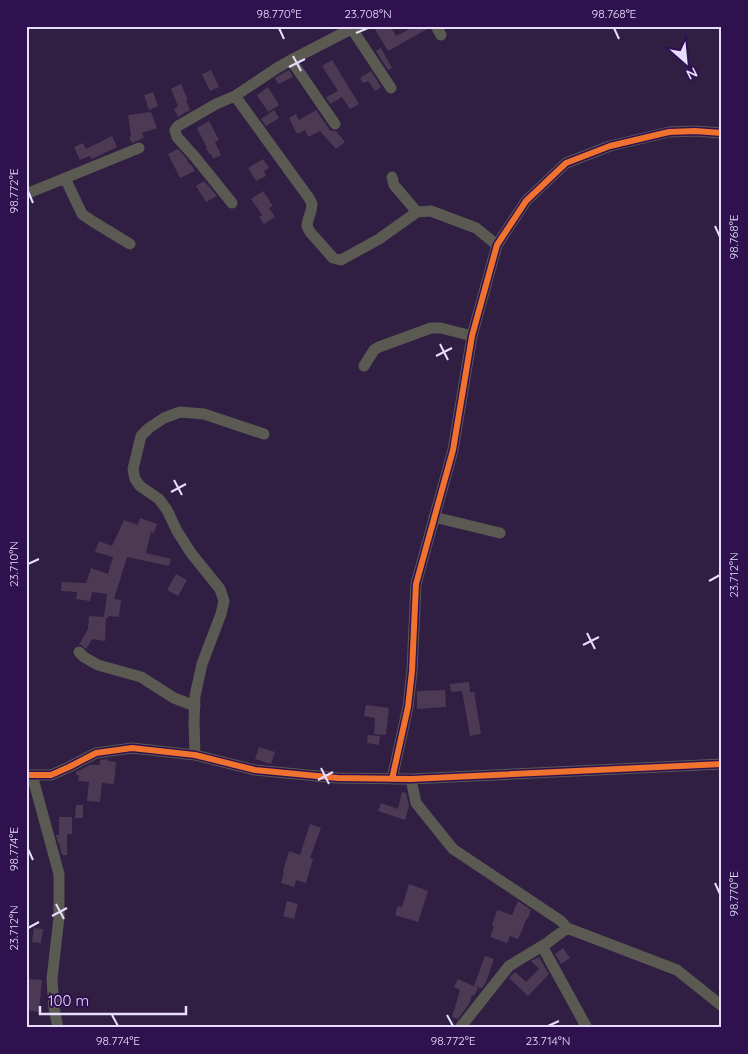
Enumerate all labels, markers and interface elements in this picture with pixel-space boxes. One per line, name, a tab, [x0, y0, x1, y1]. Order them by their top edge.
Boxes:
text: 98.770°E	[256, 6, 302, 21]
text: 23.708°N	[344, 6, 392, 21]
text: 98.768°E	[592, 6, 637, 21]
north arrow	[660, 38, 710, 88]
text: N	[683, 63, 701, 84]
text: 98.772°E	[6, 168, 21, 214]
text: 98.768°E	[726, 214, 741, 259]
text: 23.710°N	[6, 541, 21, 587]
text: 23.712°N	[726, 552, 741, 598]
text: 98.774°E	[6, 827, 21, 871]
text: 98.770°E	[726, 871, 741, 917]
text: 23.712°N	[6, 905, 21, 951]
scale bar	[40, 984, 186, 1016]
text: 100 m	[48, 991, 89, 1010]
text: 98.774°E	[96, 1033, 140, 1048]
text: 98.772°E	[430, 1033, 476, 1048]
text: 23.714°N	[525, 1033, 571, 1048]

